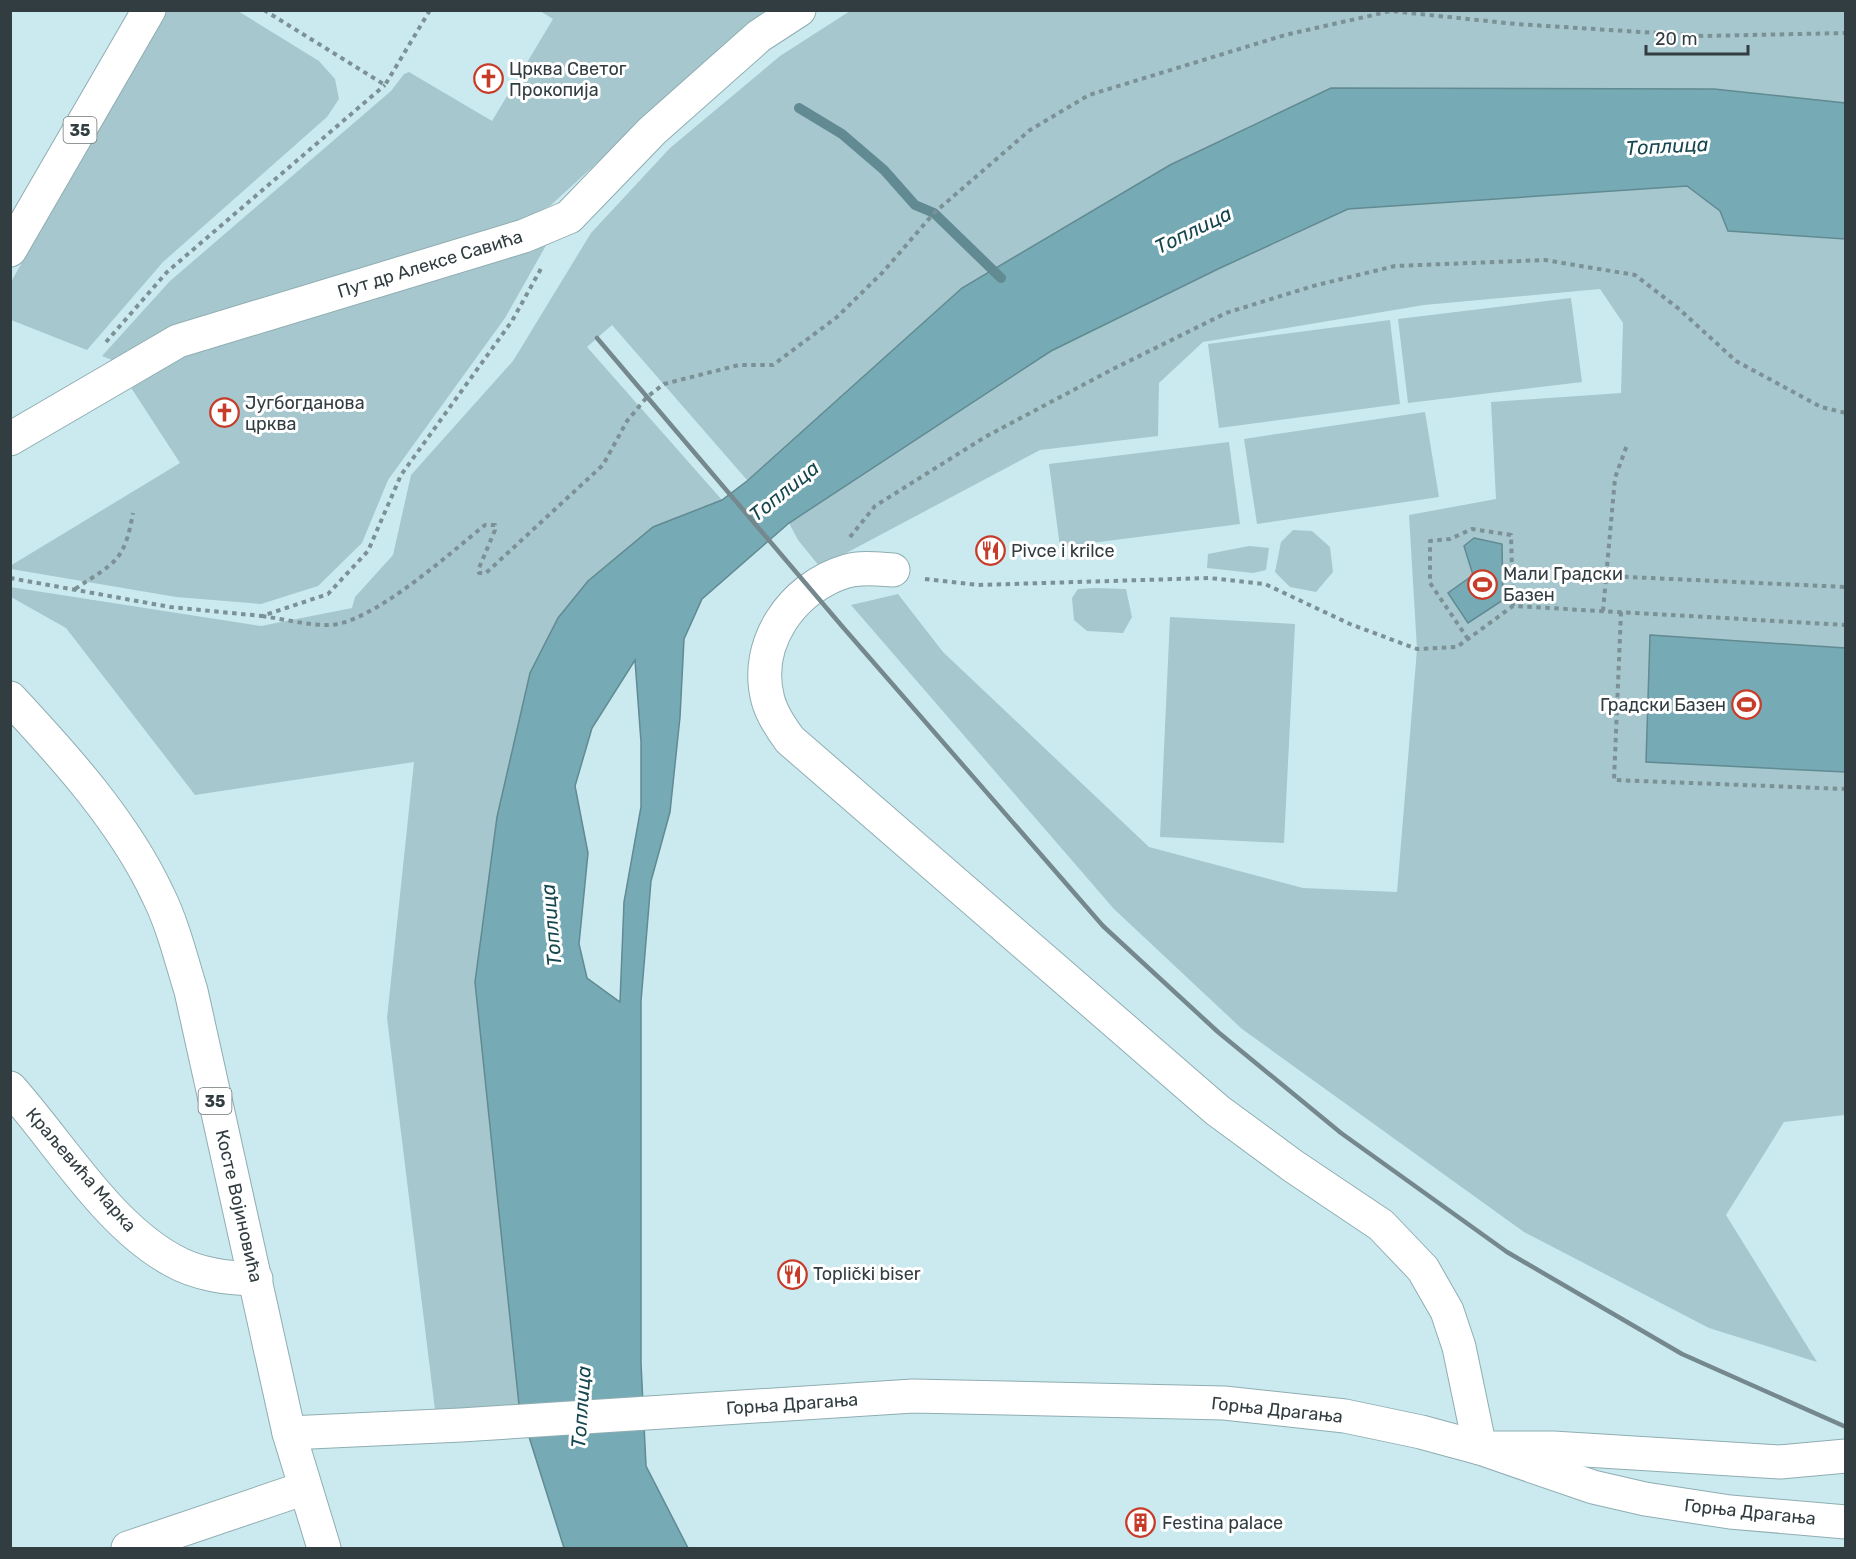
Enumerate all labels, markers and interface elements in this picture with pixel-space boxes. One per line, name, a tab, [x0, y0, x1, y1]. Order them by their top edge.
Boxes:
scale bar	[1646, 18, 1748, 56]
text: 20 m	[1655, 28, 1697, 50]
place label: Црква Светог Прокопија	[509, 58, 627, 101]
church icon: Црква Светог Прокопија	[472, 63, 504, 95]
road number: 35	[64, 117, 97, 143]
water label: Топлица	[1625, 132, 1709, 160]
water label: Топлица	[1151, 201, 1236, 259]
street label: Пут др Алексе Савића	[335, 225, 525, 303]
place label: Југбогданова црква	[245, 392, 365, 435]
church icon: Југбогданова црква	[208, 397, 240, 429]
water label: Топлица	[744, 455, 824, 526]
restaurant icon: Pivce i krilce	[974, 535, 1006, 567]
place label: Pivce i krilce	[1011, 540, 1115, 562]
place label: Мали Градски Базен	[1503, 563, 1623, 606]
sports icon: Мали Градски Базен	[1466, 568, 1498, 600]
sports icon: Градски Базен	[1731, 689, 1763, 721]
place label: Градски Базен	[1600, 694, 1726, 716]
water label: Топлица	[535, 882, 567, 967]
road number: 35	[198, 1088, 232, 1114]
street label: Краљевића Марка	[21, 1103, 141, 1237]
street label: Косте Војиновића	[211, 1127, 267, 1285]
restaurant icon: Toplički biser	[776, 1258, 808, 1290]
place label: Toplički biser	[813, 1263, 921, 1285]
water label: Топлица	[566, 1365, 596, 1449]
street label: Горња Драгања	[725, 1388, 859, 1420]
street label: Горња Драгања	[1210, 1392, 1344, 1428]
street label: Горња Драгања	[1683, 1494, 1817, 1530]
building icon: Festina palace	[1125, 1507, 1157, 1539]
place label: Festina palace	[1162, 1512, 1283, 1534]

